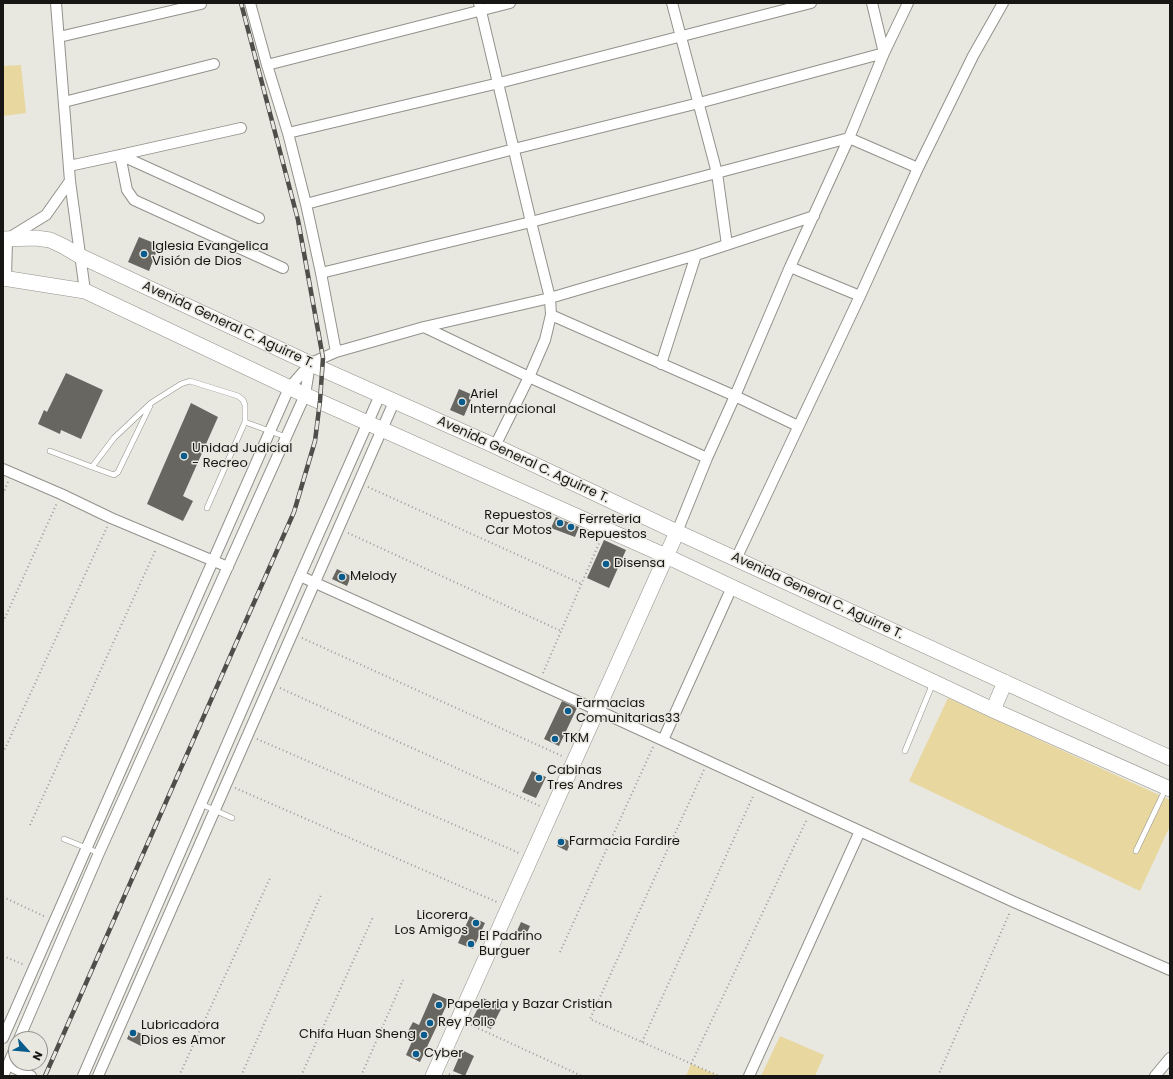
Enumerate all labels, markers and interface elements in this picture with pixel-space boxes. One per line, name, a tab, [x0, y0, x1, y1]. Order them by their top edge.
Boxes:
place label: Iglesia Evangelica Visión de Dios	[152, 239, 268, 270]
marker: Iglesia Evangelica Visión de Dios	[139, 249, 149, 259]
street label: Avenida General C. Aguirre T.	[140, 278, 316, 372]
place label: Ariel Internacional	[470, 387, 556, 418]
marker: Ariel Internacional	[457, 397, 467, 407]
street label: Avenida General C. Aguirre T.	[435, 413, 611, 507]
place label: Unidad Judicial - Recreo	[192, 441, 292, 472]
marker: Unidad Judicial - Recreo	[179, 451, 189, 461]
place label: Repuestos Car Motos	[484, 508, 552, 539]
place label: Ferreteria Repuestos	[579, 512, 647, 543]
marker: Repuestos Car Motos	[555, 518, 565, 528]
marker: Ferreteria Repuestos	[566, 522, 576, 532]
street label: Avenida General C. Aguirre T.	[729, 549, 905, 643]
place label: Disensa	[614, 556, 665, 572]
marker: Disensa	[601, 559, 611, 569]
place label: Melody	[350, 569, 397, 585]
marker: Melody	[337, 572, 347, 582]
place label: Farmacias Comunitarias33	[576, 696, 680, 727]
marker: Farmacias Comunitarias33	[563, 706, 573, 716]
place label: TKM	[563, 731, 589, 747]
marker: TKM	[550, 734, 560, 744]
place label: Cabinas Tres Andres	[547, 763, 623, 794]
marker: Cabinas Tres Andres	[534, 773, 544, 783]
place label: Farmacia Fardire	[569, 834, 680, 850]
marker: Farmacia Fardire	[556, 837, 566, 847]
place label: Licorera Los Amigos	[395, 908, 468, 939]
marker: Licorera Los Amigos	[471, 918, 481, 928]
place label: El Padrino Burguer	[479, 929, 542, 960]
marker: El Padrino Burguer	[466, 939, 476, 949]
place label: Papeleria y Bazar Cristian	[447, 997, 612, 1013]
marker: Papeleria y Bazar Cristian	[434, 1000, 444, 1010]
place label: Rey Pollo	[438, 1015, 495, 1031]
place label: Lubricadora Dios es Amor	[141, 1018, 226, 1049]
marker: Rey Pollo	[425, 1018, 435, 1028]
place label: Chifa Huan Sheng	[299, 1027, 416, 1043]
marker: Lubricadora Dios es Amor	[128, 1028, 138, 1038]
marker: Chifa Huan Sheng	[419, 1030, 429, 1040]
north arrow	[8, 1031, 48, 1071]
place label: Cyber	[424, 1046, 463, 1062]
text: N	[29, 1049, 47, 1063]
marker: Cyber	[411, 1049, 421, 1059]

